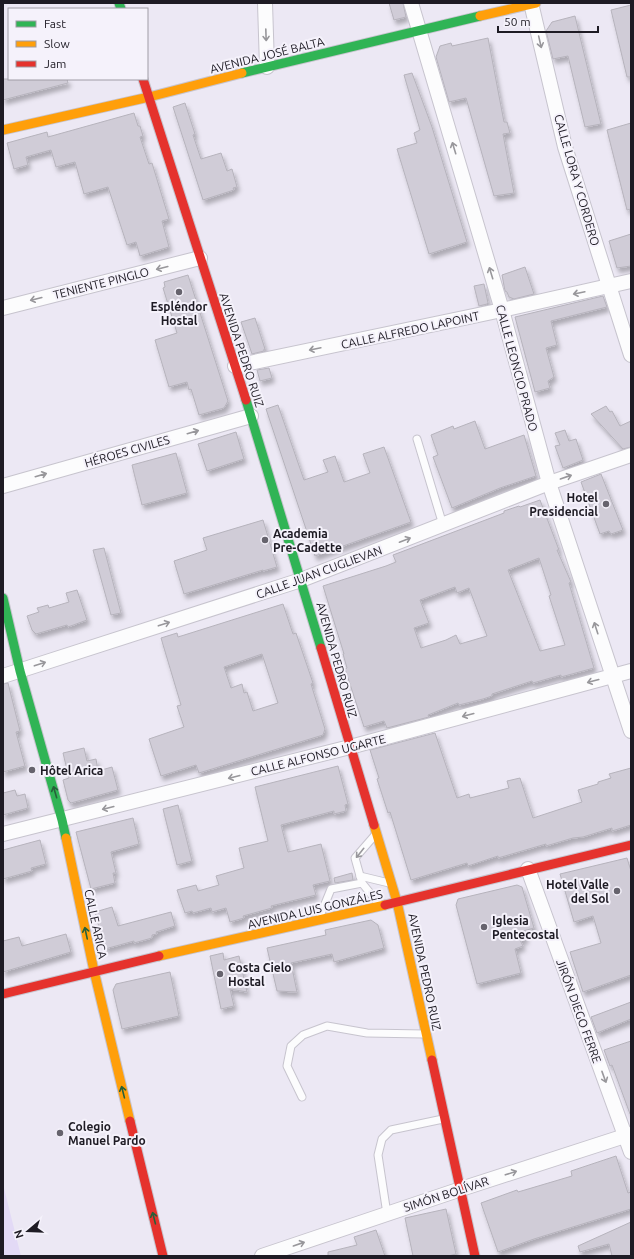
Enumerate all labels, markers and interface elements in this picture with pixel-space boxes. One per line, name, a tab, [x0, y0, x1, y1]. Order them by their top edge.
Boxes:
legend	[8, 8, 148, 80]
scale bar	[498, 8, 598, 34]
text: 50 m	[504, 15, 531, 28]
text: Fast	[44, 17, 66, 30]
one-way arrow	[262, 28, 270, 41]
street label: AVENIDA JOSÉ BALTA	[209, 34, 326, 75]
one-way arrow	[537, 35, 545, 48]
text: Slow	[44, 37, 70, 50]
text: Jam	[44, 57, 66, 70]
street label: CALLE LORA Y CORDERO	[552, 113, 602, 247]
one-way arrow	[450, 142, 457, 155]
street label: TENIENTE PINGLO	[52, 265, 150, 301]
one-way arrow	[156, 265, 169, 272]
one-way arrow	[487, 267, 494, 280]
marker: Espléndor Hostal	[174, 287, 184, 297]
one-way arrow	[573, 290, 586, 298]
street label: AVENIDA PEDRO RUIZ	[217, 291, 267, 409]
one-way arrow	[30, 296, 43, 304]
place label: Espléndor Hostal	[151, 300, 208, 327]
street label: CALLE LEONCIO PRADO	[494, 303, 540, 433]
street label: CALLE ALFREDO LAPOINT	[340, 309, 481, 351]
one-way arrow	[309, 346, 322, 354]
one-way arrow	[186, 428, 199, 435]
street label: HÉROES CIVILES	[83, 433, 171, 469]
one-way arrow	[34, 471, 47, 478]
one-way arrow	[559, 473, 571, 481]
place label: Hotel Presidencial	[529, 491, 598, 518]
marker: Hotel Presidencial	[601, 499, 611, 509]
place label: Academia Pre-Cadette	[273, 527, 342, 554]
marker: Academia Pre-Cadette	[260, 535, 270, 545]
one-way arrow	[399, 535, 411, 543]
street label: CALLE JUAN CUGLIEVAN	[254, 543, 384, 601]
street label: AVENIDA PEDRO RUIZ	[314, 601, 360, 719]
one-way arrow	[158, 620, 170, 628]
one-way arrow	[592, 621, 599, 634]
one-way arrow	[34, 660, 47, 667]
one-way arrow	[587, 678, 600, 685]
one-way arrow	[462, 712, 475, 719]
street label: CALLE ALFONSO UGARTE	[249, 732, 387, 778]
place label: Hôtel Arica	[40, 764, 103, 777]
marker: Hôtel Arica	[27, 765, 37, 775]
one-way arrow	[228, 773, 241, 781]
one-way arrow	[51, 786, 58, 799]
one-way arrow	[102, 805, 115, 813]
one-way arrow	[355, 847, 364, 858]
place label: Hotel Valle del Sol	[546, 878, 609, 905]
marker: Hotel Valle del Sol	[612, 886, 622, 896]
street label: AVENIDA LUIS GONZÁLES	[246, 887, 384, 931]
street label: CALLE ARICA	[82, 888, 110, 960]
street label: AVENIDA PEDRO RUIZ	[406, 912, 444, 1032]
place label: Iglesia Pentecostal	[492, 914, 559, 941]
marker: Iglesia Pentecostal	[479, 922, 489, 932]
one-way arrow	[81, 927, 89, 940]
street label: JIRÓN DIEGO FERRE	[554, 957, 604, 1065]
place label: Costa Cielo Hostal	[228, 961, 292, 988]
marker: Costa Cielo Hostal	[215, 969, 225, 979]
one-way arrow	[600, 1071, 608, 1083]
one-way arrow	[119, 1086, 126, 1099]
place label: Colegio Manuel Pardo	[68, 1120, 146, 1147]
marker: Colegio Manuel Pardo	[55, 1128, 65, 1138]
one-way arrow	[505, 1169, 518, 1176]
street label: SIMÓN BOLÍVAR	[402, 1174, 491, 1214]
north arrow	[8, 1211, 48, 1251]
one-way arrow	[150, 1212, 157, 1225]
text: N	[12, 1228, 26, 1240]
one-way arrow	[293, 1240, 306, 1247]

